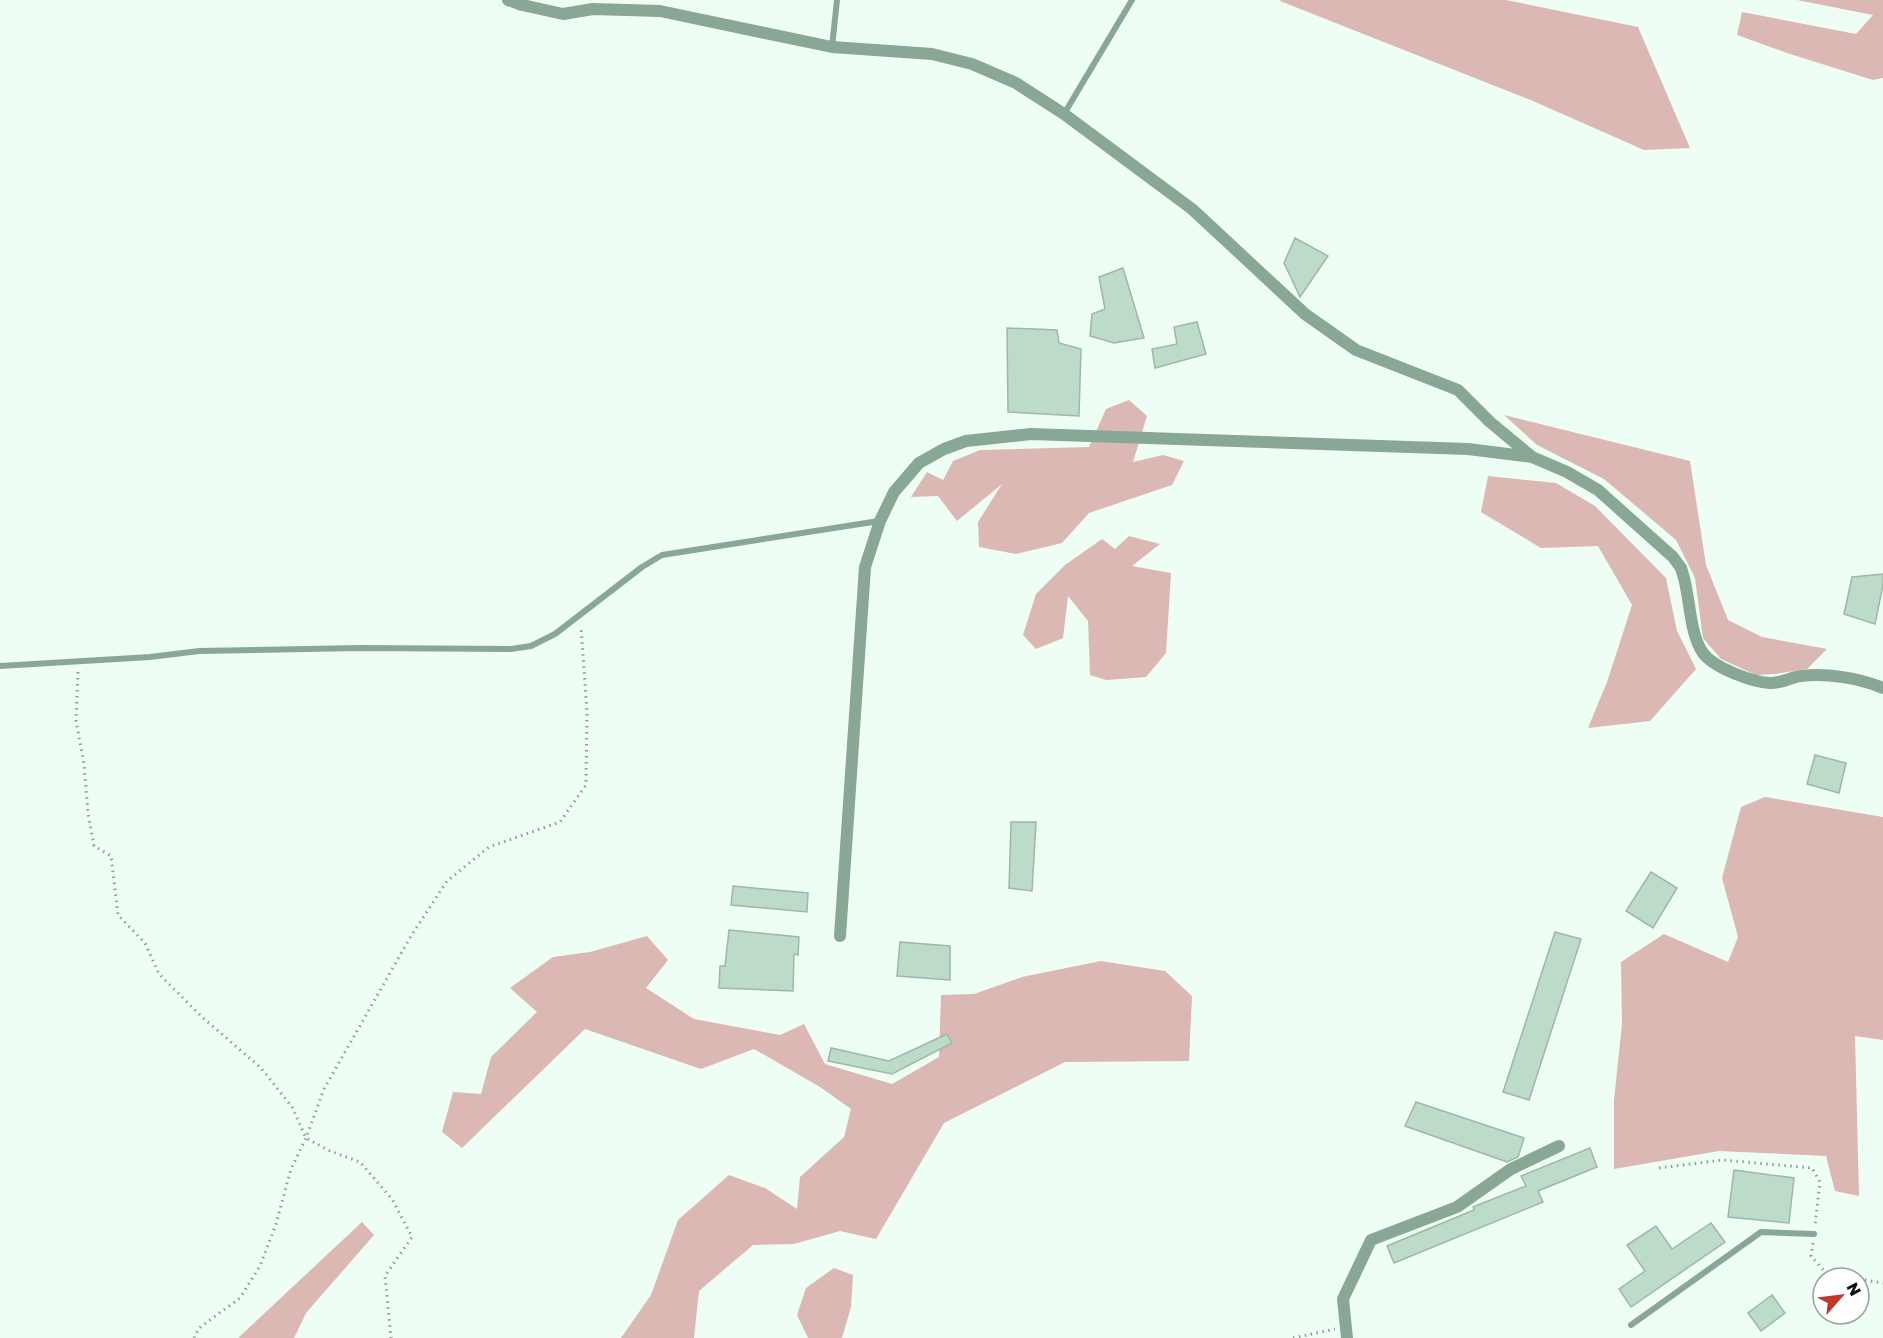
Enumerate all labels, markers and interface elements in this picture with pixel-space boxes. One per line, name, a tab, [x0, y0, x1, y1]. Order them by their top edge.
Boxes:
north arrow	[1811, 1266, 1871, 1326]
text: N	[1843, 1279, 1866, 1299]

